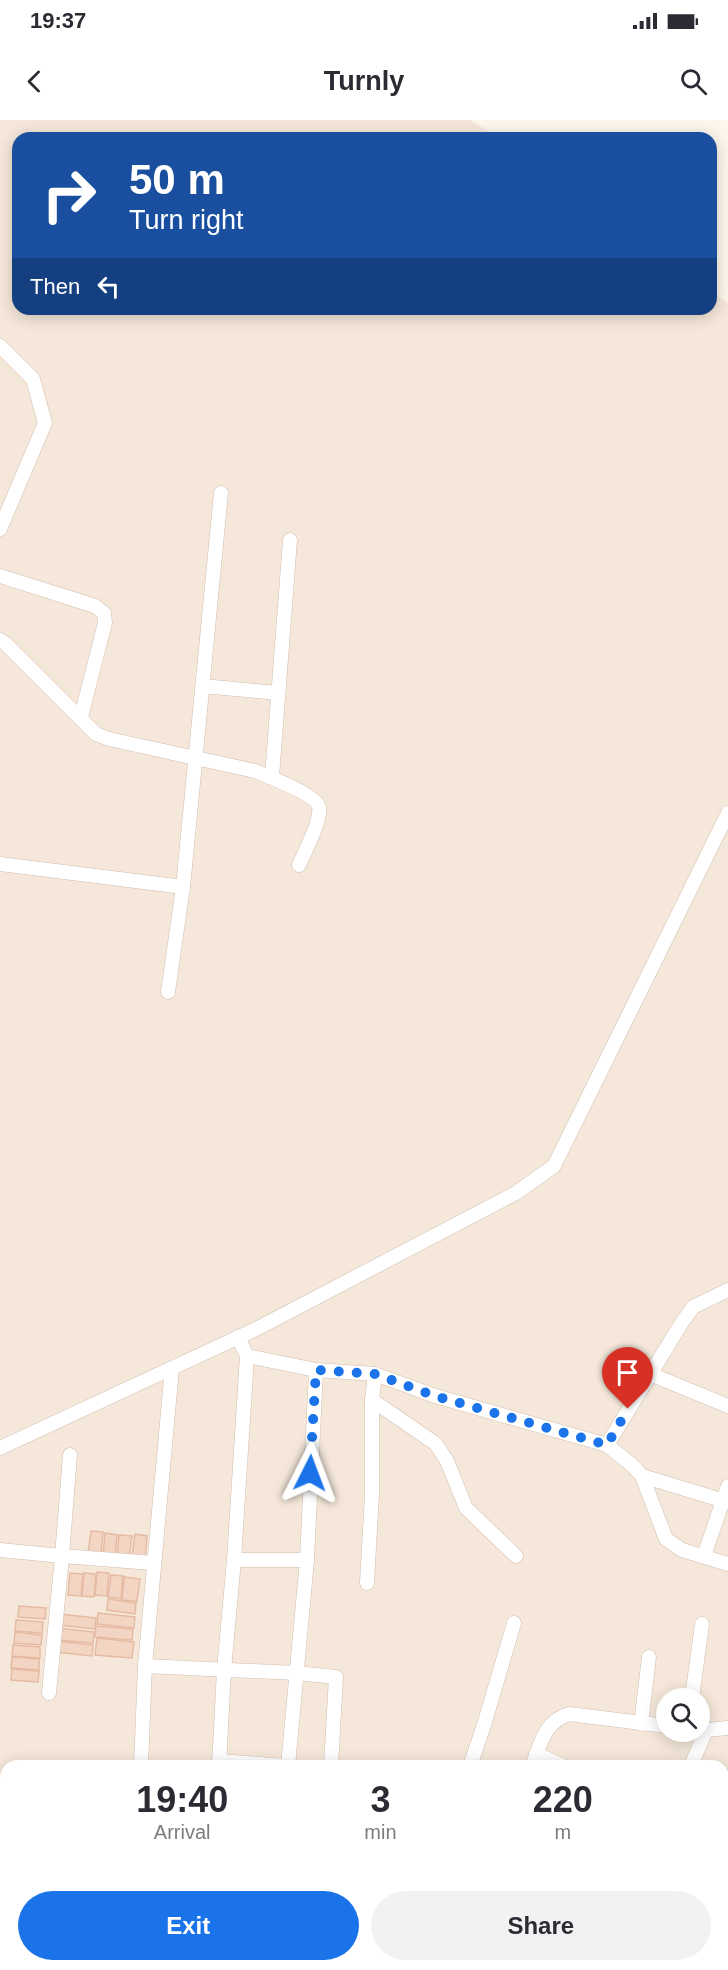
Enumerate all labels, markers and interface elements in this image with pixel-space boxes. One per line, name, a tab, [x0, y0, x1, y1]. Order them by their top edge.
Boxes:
text: 19:37	[30, 8, 86, 33]
icon: back	[18, 65, 51, 98]
icon: search	[677, 65, 710, 98]
text: Turnly	[324, 66, 404, 96]
icon: right	[30, 156, 108, 234]
text: 50 m	[129, 156, 225, 203]
text: Turn right	[129, 205, 244, 235]
icon: left	[92, 270, 125, 303]
text: Then	[30, 274, 80, 299]
pin	[602, 1347, 653, 1409]
icon: arrive	[611, 1356, 644, 1389]
position arrow	[278, 1441, 342, 1505]
map controls	[656, 1688, 710, 1742]
button: search	[656, 1688, 710, 1742]
text: 19:40	[136, 1779, 228, 1820]
text: 3	[370, 1779, 390, 1820]
text: 220	[533, 1779, 593, 1820]
text: Arrival	[154, 1821, 211, 1843]
text: min	[364, 1821, 397, 1843]
text: m	[554, 1821, 571, 1843]
button: Exit	[18, 1891, 359, 1960]
button: Share	[371, 1891, 711, 1960]

